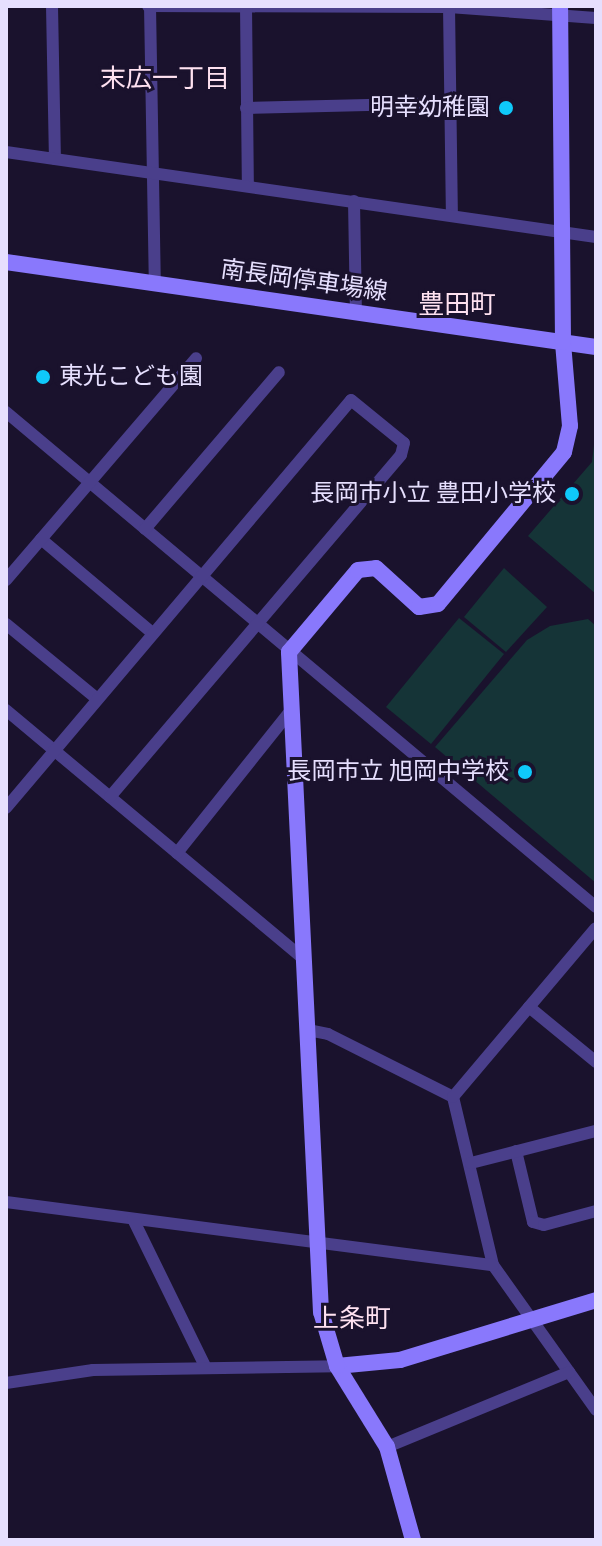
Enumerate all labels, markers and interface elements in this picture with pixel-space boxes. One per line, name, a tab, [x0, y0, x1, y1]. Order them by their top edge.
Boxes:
district label: 末広一丁目	[100, 63, 230, 95]
place label: 明幸幼稚園	[370, 94, 490, 122]
marker: 明幸幼稚園	[497, 99, 515, 117]
street label: 南長岡停車場線	[219, 255, 389, 307]
district label: 豊田町	[418, 289, 496, 321]
place label: 東光こども園	[59, 363, 203, 391]
marker: 東光こども園	[34, 368, 52, 386]
place label: 長岡市小立 豊田小学校	[310, 480, 556, 508]
marker: 長岡市小立 豊田小学校	[563, 485, 581, 503]
place label: 長岡市立 旭岡中学校	[287, 758, 509, 786]
marker: 長岡市立 旭岡中学校	[516, 763, 534, 781]
district label: 上条町	[313, 1303, 391, 1335]

